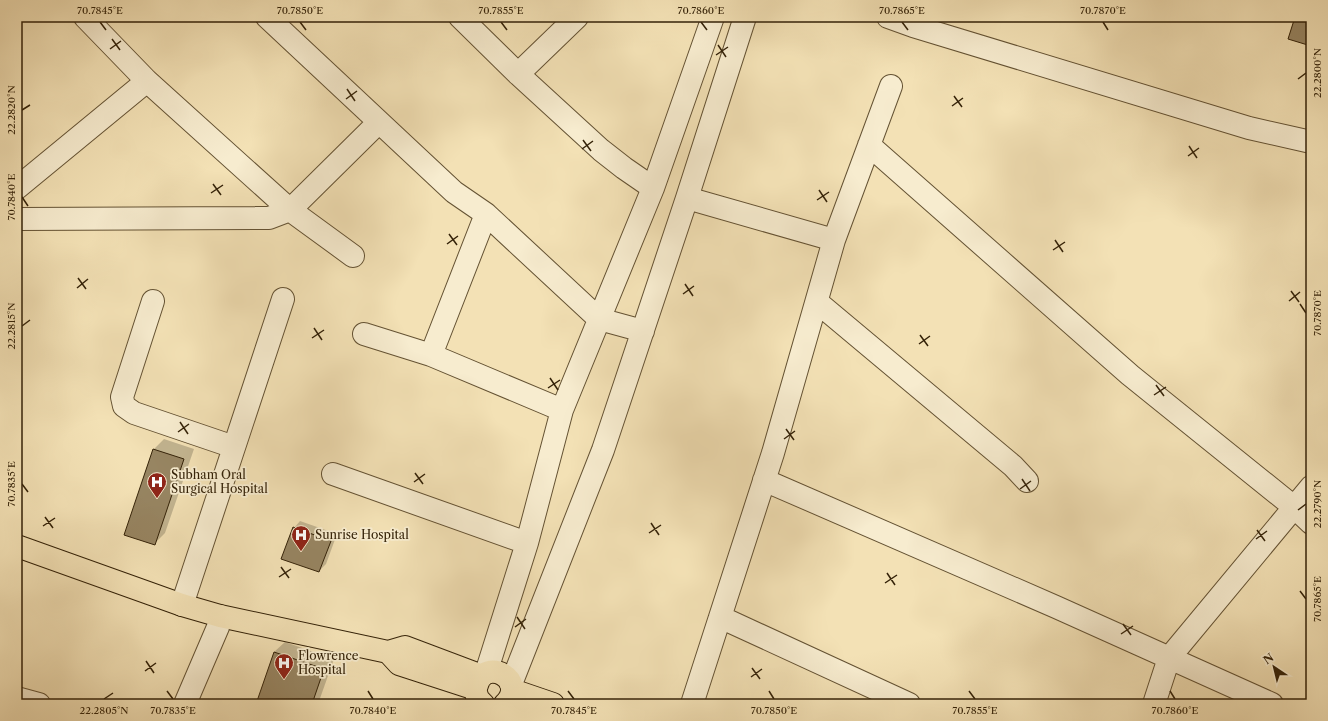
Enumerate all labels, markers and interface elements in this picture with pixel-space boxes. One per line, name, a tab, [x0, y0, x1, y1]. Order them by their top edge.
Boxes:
text: 70.7845°E	[77, 4, 123, 17]
text: 70.7850°E	[277, 4, 323, 17]
text: 70.7855°E	[478, 4, 524, 17]
text: 70.7860°E	[678, 4, 725, 17]
text: 70.7865°E	[879, 4, 925, 17]
text: 70.7870°E	[1080, 4, 1126, 17]
text: 22.2800°N	[1311, 48, 1324, 98]
text: 22.2820°N	[5, 85, 18, 135]
text: 70.7840°E	[5, 174, 18, 220]
text: 70.7870°E	[1311, 290, 1324, 336]
text: 22.2815°N	[5, 302, 18, 350]
text: 70.7835°E	[5, 461, 18, 507]
place label: Subham Oral Surgical Hospital	[171, 467, 268, 496]
hospital icon: Subham Oral Surgical Hospital	[146, 471, 168, 499]
text: 22.2790°N	[1311, 480, 1324, 528]
hospital icon: Sunrise Hospital	[290, 524, 312, 552]
place label: Sunrise Hospital	[315, 527, 409, 542]
text: 70.7865°E	[1311, 576, 1324, 622]
north arrow	[1254, 647, 1294, 687]
place label: Flowrence Hospital	[298, 648, 359, 677]
text: N	[1260, 650, 1277, 667]
hospital icon: Flowrence Hospital	[273, 652, 295, 680]
text: 22.2805°N	[79, 704, 129, 717]
text: 70.7835°E	[150, 704, 196, 717]
text: 70.7840°E	[350, 704, 396, 717]
text: 70.7845°E	[551, 704, 597, 717]
text: 70.7850°E	[751, 704, 797, 717]
text: 70.7855°E	[952, 704, 998, 717]
text: 70.7860°E	[1152, 704, 1199, 717]

